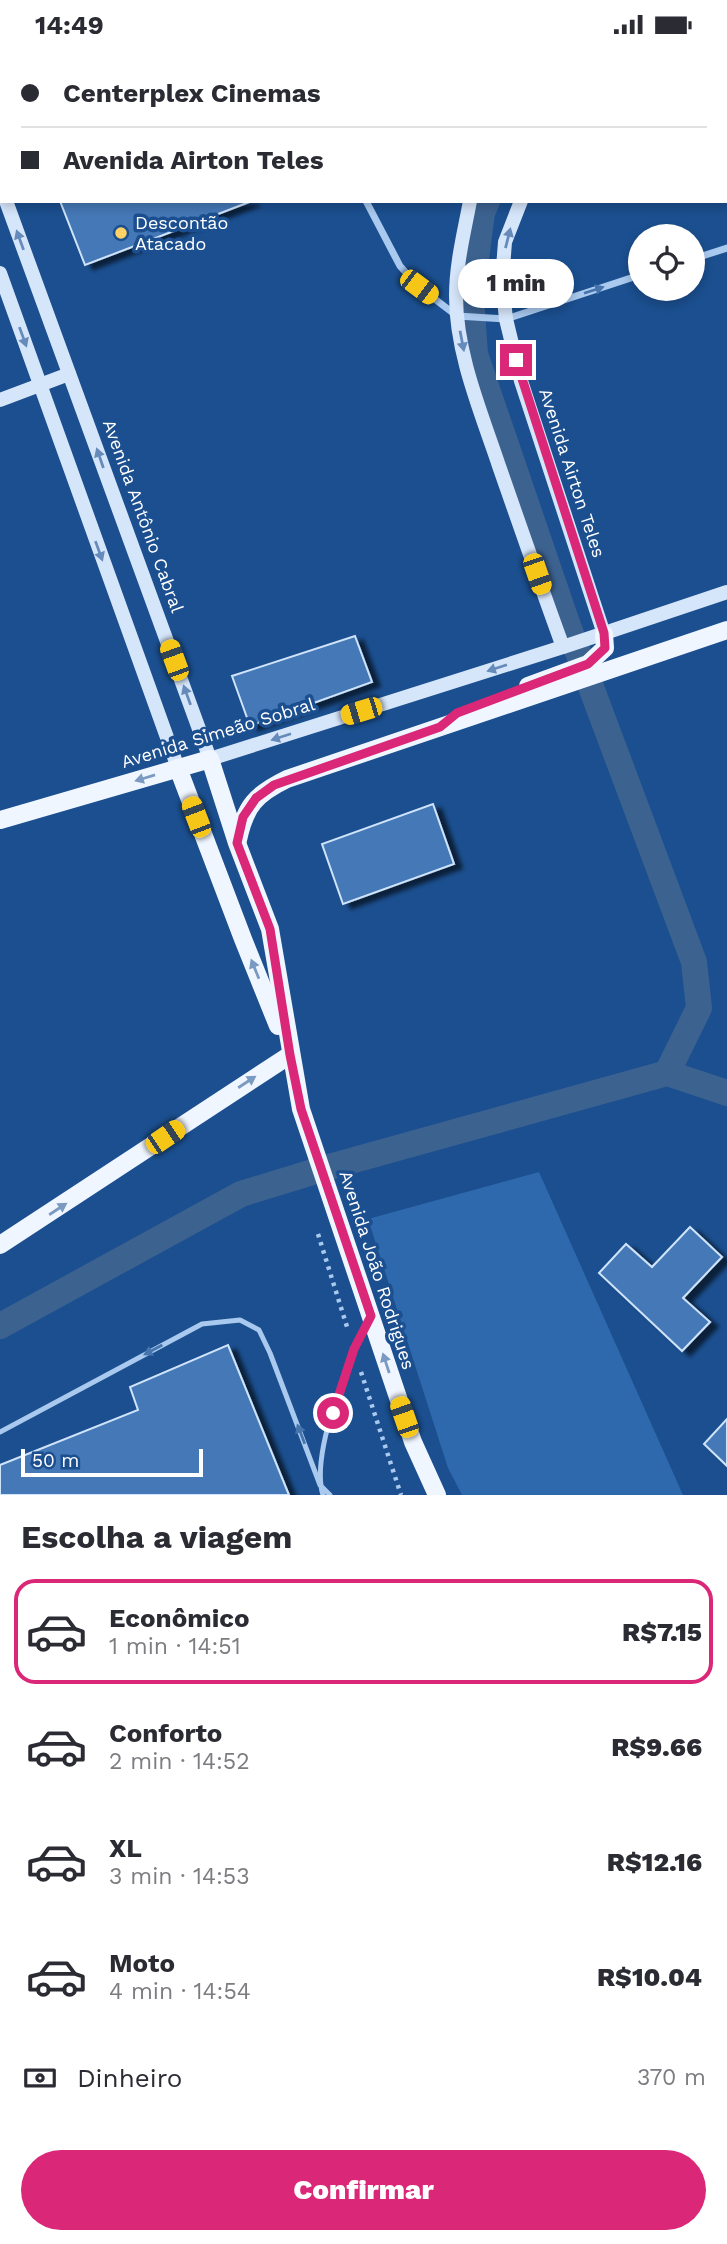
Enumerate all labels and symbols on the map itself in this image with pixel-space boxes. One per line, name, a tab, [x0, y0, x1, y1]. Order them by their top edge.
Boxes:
place label: Descontão Atacado	[135, 212, 228, 254]
marker: Descontão Atacado	[113, 225, 129, 241]
one-way arrow	[503, 227, 514, 249]
one-way arrow	[14, 230, 25, 251]
callout: 1 min	[458, 259, 574, 307]
car	[396, 266, 443, 308]
one-way arrow	[584, 285, 605, 295]
one-way arrow	[18, 326, 29, 347]
one-way arrow	[457, 330, 468, 352]
route end	[500, 344, 532, 376]
street label: Avenida Airton Teles	[535, 386, 610, 560]
street label: Avenida Antônio Cabral	[99, 416, 188, 616]
one-way arrow	[95, 447, 105, 468]
one-way arrow	[94, 541, 105, 562]
car	[521, 551, 554, 597]
car	[157, 637, 192, 683]
one-way arrow	[487, 663, 508, 674]
one-way arrow	[181, 684, 192, 705]
street label: Avenida Simeão Sobral	[118, 693, 318, 772]
car	[338, 695, 385, 727]
one-way arrow	[270, 732, 291, 742]
one-way arrow	[134, 773, 155, 783]
car	[179, 794, 214, 840]
one-way arrow	[249, 958, 260, 979]
one-way arrow	[237, 1076, 256, 1089]
car	[142, 1117, 189, 1157]
street label: Avenida João Rodrigues	[335, 1168, 420, 1372]
one-way arrow	[48, 1202, 67, 1215]
one-way arrow	[143, 1344, 163, 1356]
one-way arrow	[380, 1352, 391, 1373]
car	[388, 1394, 421, 1440]
route start	[317, 1397, 349, 1429]
one-way arrow	[295, 1424, 306, 1445]
scale bar	[21, 1446, 203, 1478]

